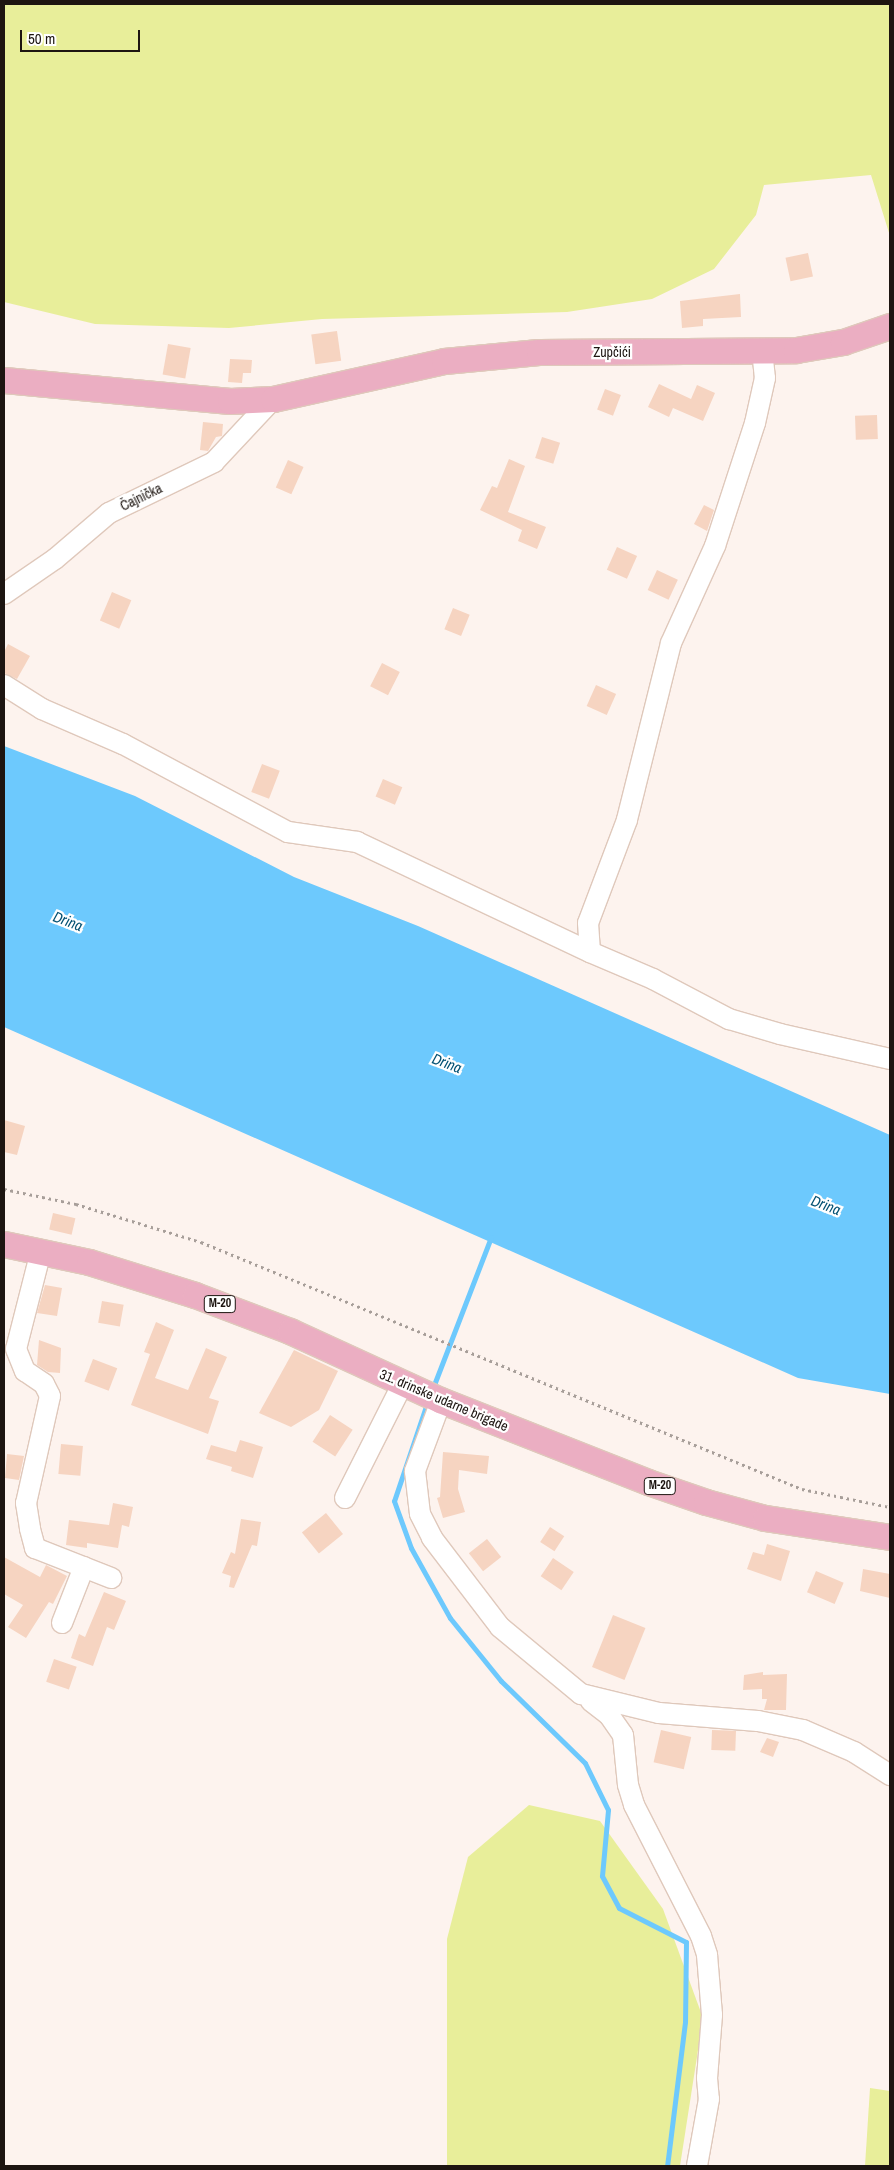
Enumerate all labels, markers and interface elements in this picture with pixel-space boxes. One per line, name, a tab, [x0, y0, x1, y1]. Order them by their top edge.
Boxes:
scale bar	[22, 20, 142, 52]
text: 50 m	[28, 28, 55, 49]
street label: Zupčići	[593, 344, 631, 360]
street label: Čajnička	[117, 480, 165, 514]
water label: Drina	[51, 907, 85, 935]
water label: Drina	[430, 1049, 464, 1077]
water label: Drina	[809, 1191, 843, 1219]
road number: M-20	[204, 1295, 236, 1314]
street label: 31. drinske udarne brigade	[377, 1365, 511, 1435]
road number: M-20	[644, 1476, 676, 1495]

